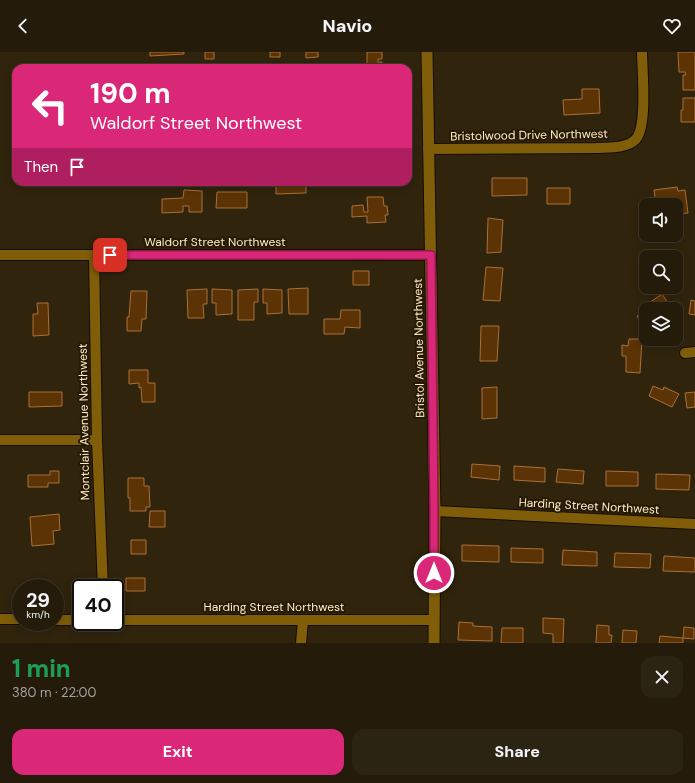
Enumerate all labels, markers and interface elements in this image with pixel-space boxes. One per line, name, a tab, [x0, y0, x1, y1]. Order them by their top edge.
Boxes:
text: Navio	[323, 14, 372, 38]
icon: back	[12, 15, 34, 37]
icon: heart	[661, 15, 683, 37]
text: 190 m	[90, 75, 171, 112]
icon: left	[24, 80, 76, 132]
text: Waldorf Street Northwest	[90, 111, 302, 135]
street label: Bristolwood Drive Northwest	[450, 126, 608, 144]
icon: arrive	[66, 156, 88, 178]
text: Then	[24, 157, 58, 177]
map controls	[639, 198, 683, 346]
button: sound	[639, 198, 683, 242]
street label: Waldorf Street Northwest	[144, 234, 286, 250]
pin	[93, 238, 127, 272]
icon: arrive	[99, 244, 121, 266]
button: search	[639, 250, 683, 294]
street label: Bristol Avenue Northwest	[410, 278, 428, 418]
button: layers	[639, 302, 683, 346]
street label: Montclair Avenue Northwest	[75, 343, 93, 501]
street label: Harding Street Northwest	[518, 494, 660, 518]
position arrow	[413, 552, 455, 594]
speed limit sign: 40	[72, 579, 124, 631]
text: 29	[26, 587, 50, 613]
street label: Harding Street Northwest	[204, 599, 345, 615]
text: km/h	[26, 608, 50, 621]
text: 1 min	[12, 653, 71, 684]
button: close	[641, 656, 683, 698]
text: 380 m · 22:00	[12, 684, 96, 701]
button: Exit	[12, 729, 344, 775]
button: Share	[352, 729, 683, 775]

